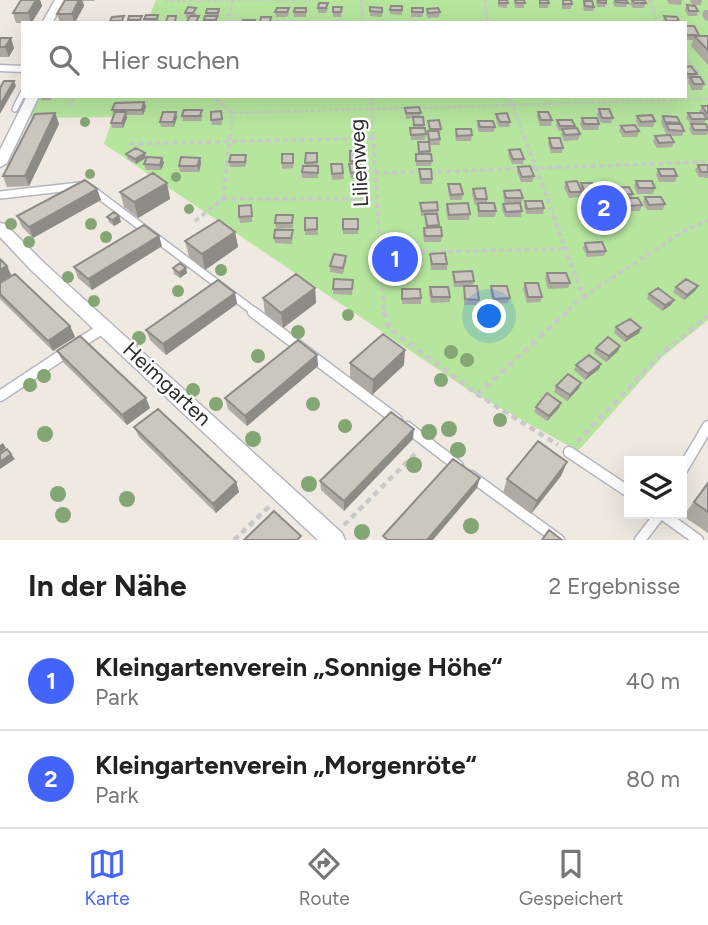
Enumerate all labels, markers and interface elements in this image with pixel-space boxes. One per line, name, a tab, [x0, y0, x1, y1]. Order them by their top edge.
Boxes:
search box	[21, 21, 687, 98]
icon: search	[45, 41, 83, 79]
text: Hier suchen	[101, 44, 240, 76]
street label: Lilienweg	[344, 118, 373, 208]
pin: 2	[581, 182, 627, 234]
pin: 1	[372, 233, 418, 285]
your location	[472, 299, 506, 333]
street label: Heimgarten	[118, 337, 217, 431]
map controls	[624, 456, 687, 519]
button: layers	[624, 456, 687, 519]
text: In der Nähe	[28, 567, 187, 604]
text: 2 Ergebnisse	[548, 572, 680, 600]
text: Kleingartenverein „Sonnige Höhe“	[95, 651, 502, 683]
text: 1	[46, 667, 56, 695]
text: 40 m	[626, 667, 680, 695]
text: Park	[95, 683, 139, 711]
text: Kleingartenverein „Morgenröte“	[95, 749, 477, 781]
text: 2	[44, 765, 58, 793]
text: 80 m	[626, 765, 680, 793]
text: Park	[95, 781, 139, 809]
tab: Karte	[85, 845, 130, 910]
tab: Route	[299, 845, 350, 910]
tab: Gespeichert	[519, 845, 623, 910]

